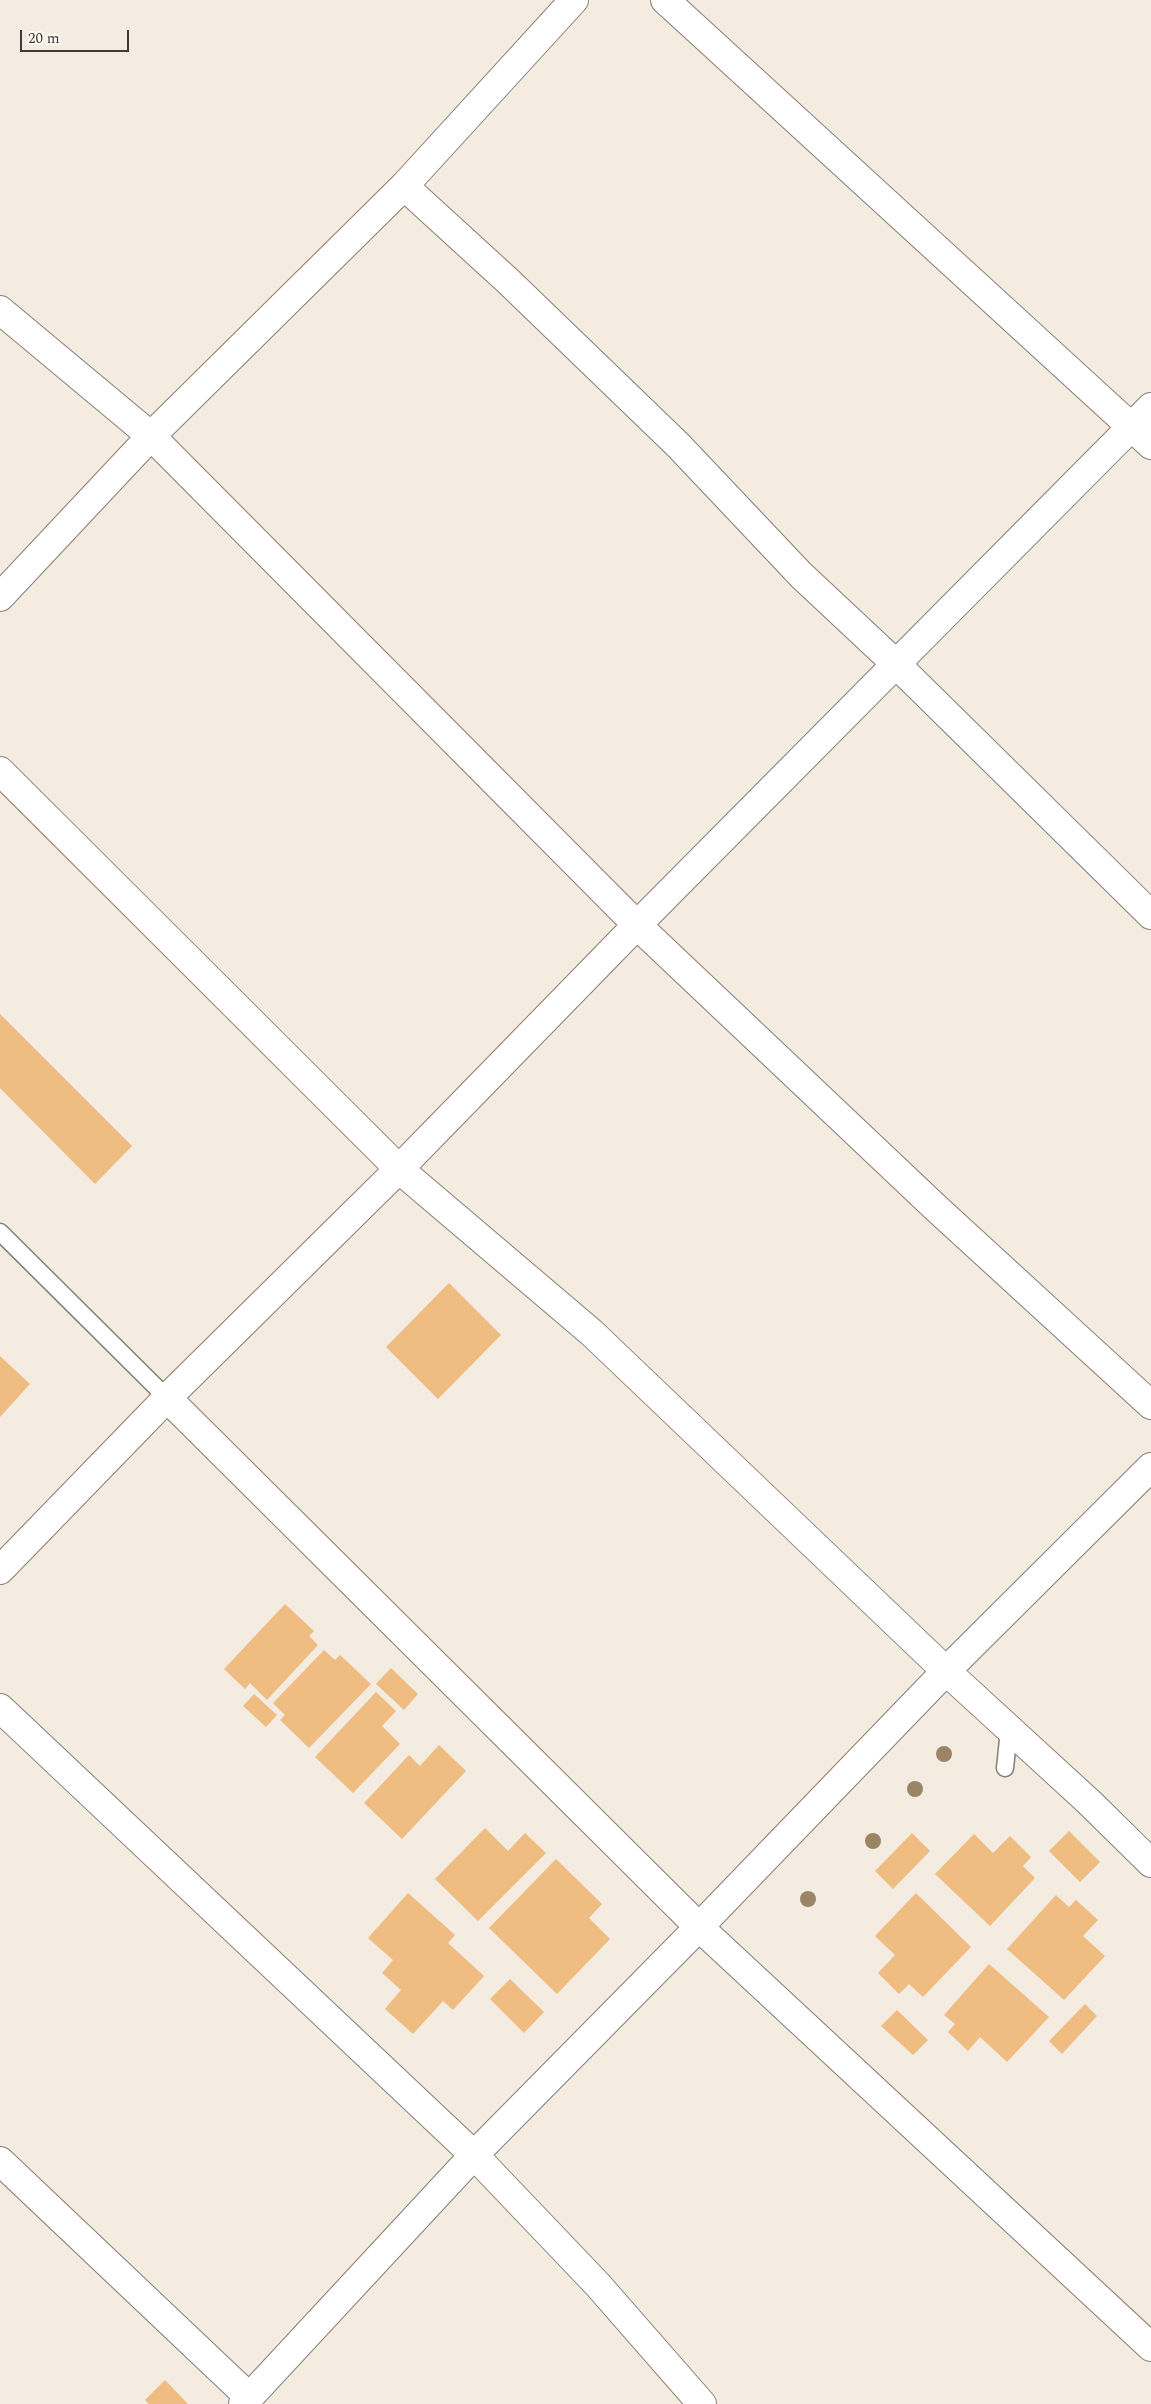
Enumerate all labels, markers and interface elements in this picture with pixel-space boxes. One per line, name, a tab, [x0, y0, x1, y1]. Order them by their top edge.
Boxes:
scale bar	[22, 20, 131, 52]
text: 20 m	[28, 27, 60, 50]

